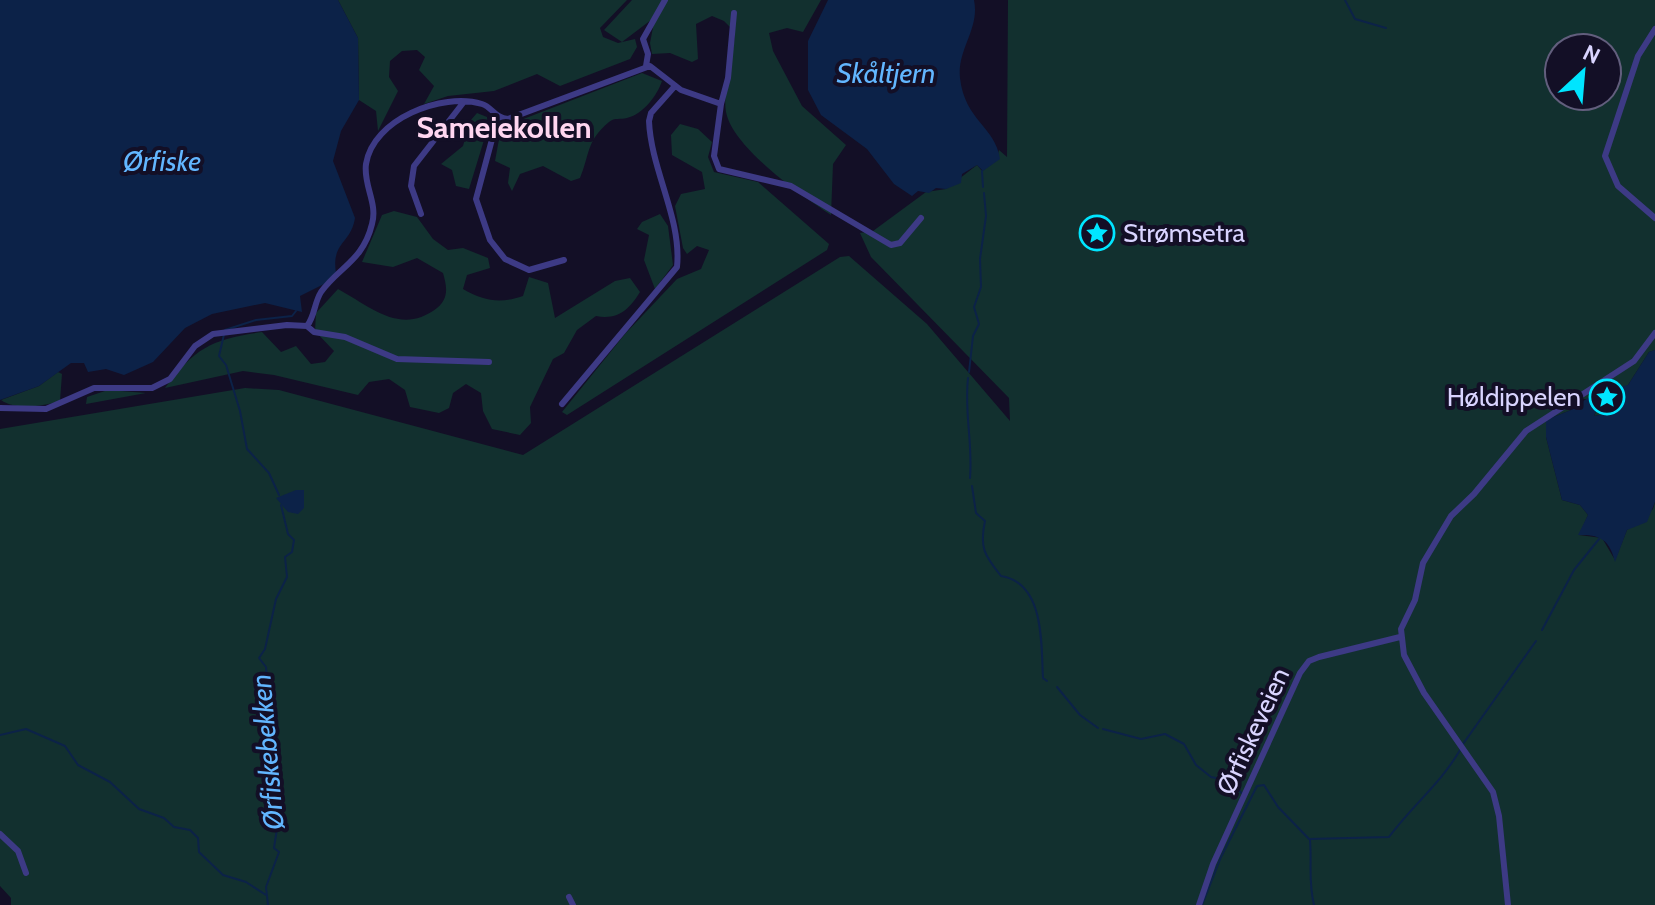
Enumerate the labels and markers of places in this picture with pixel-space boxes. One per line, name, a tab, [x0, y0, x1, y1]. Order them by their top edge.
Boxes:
place icon: Strømsetra	[1078, 214, 1116, 252]
place label: Strømsetra	[1123, 217, 1245, 249]
place icon: Høldippelen	[1588, 378, 1626, 416]
place label: Høldippelen	[1447, 381, 1581, 413]

